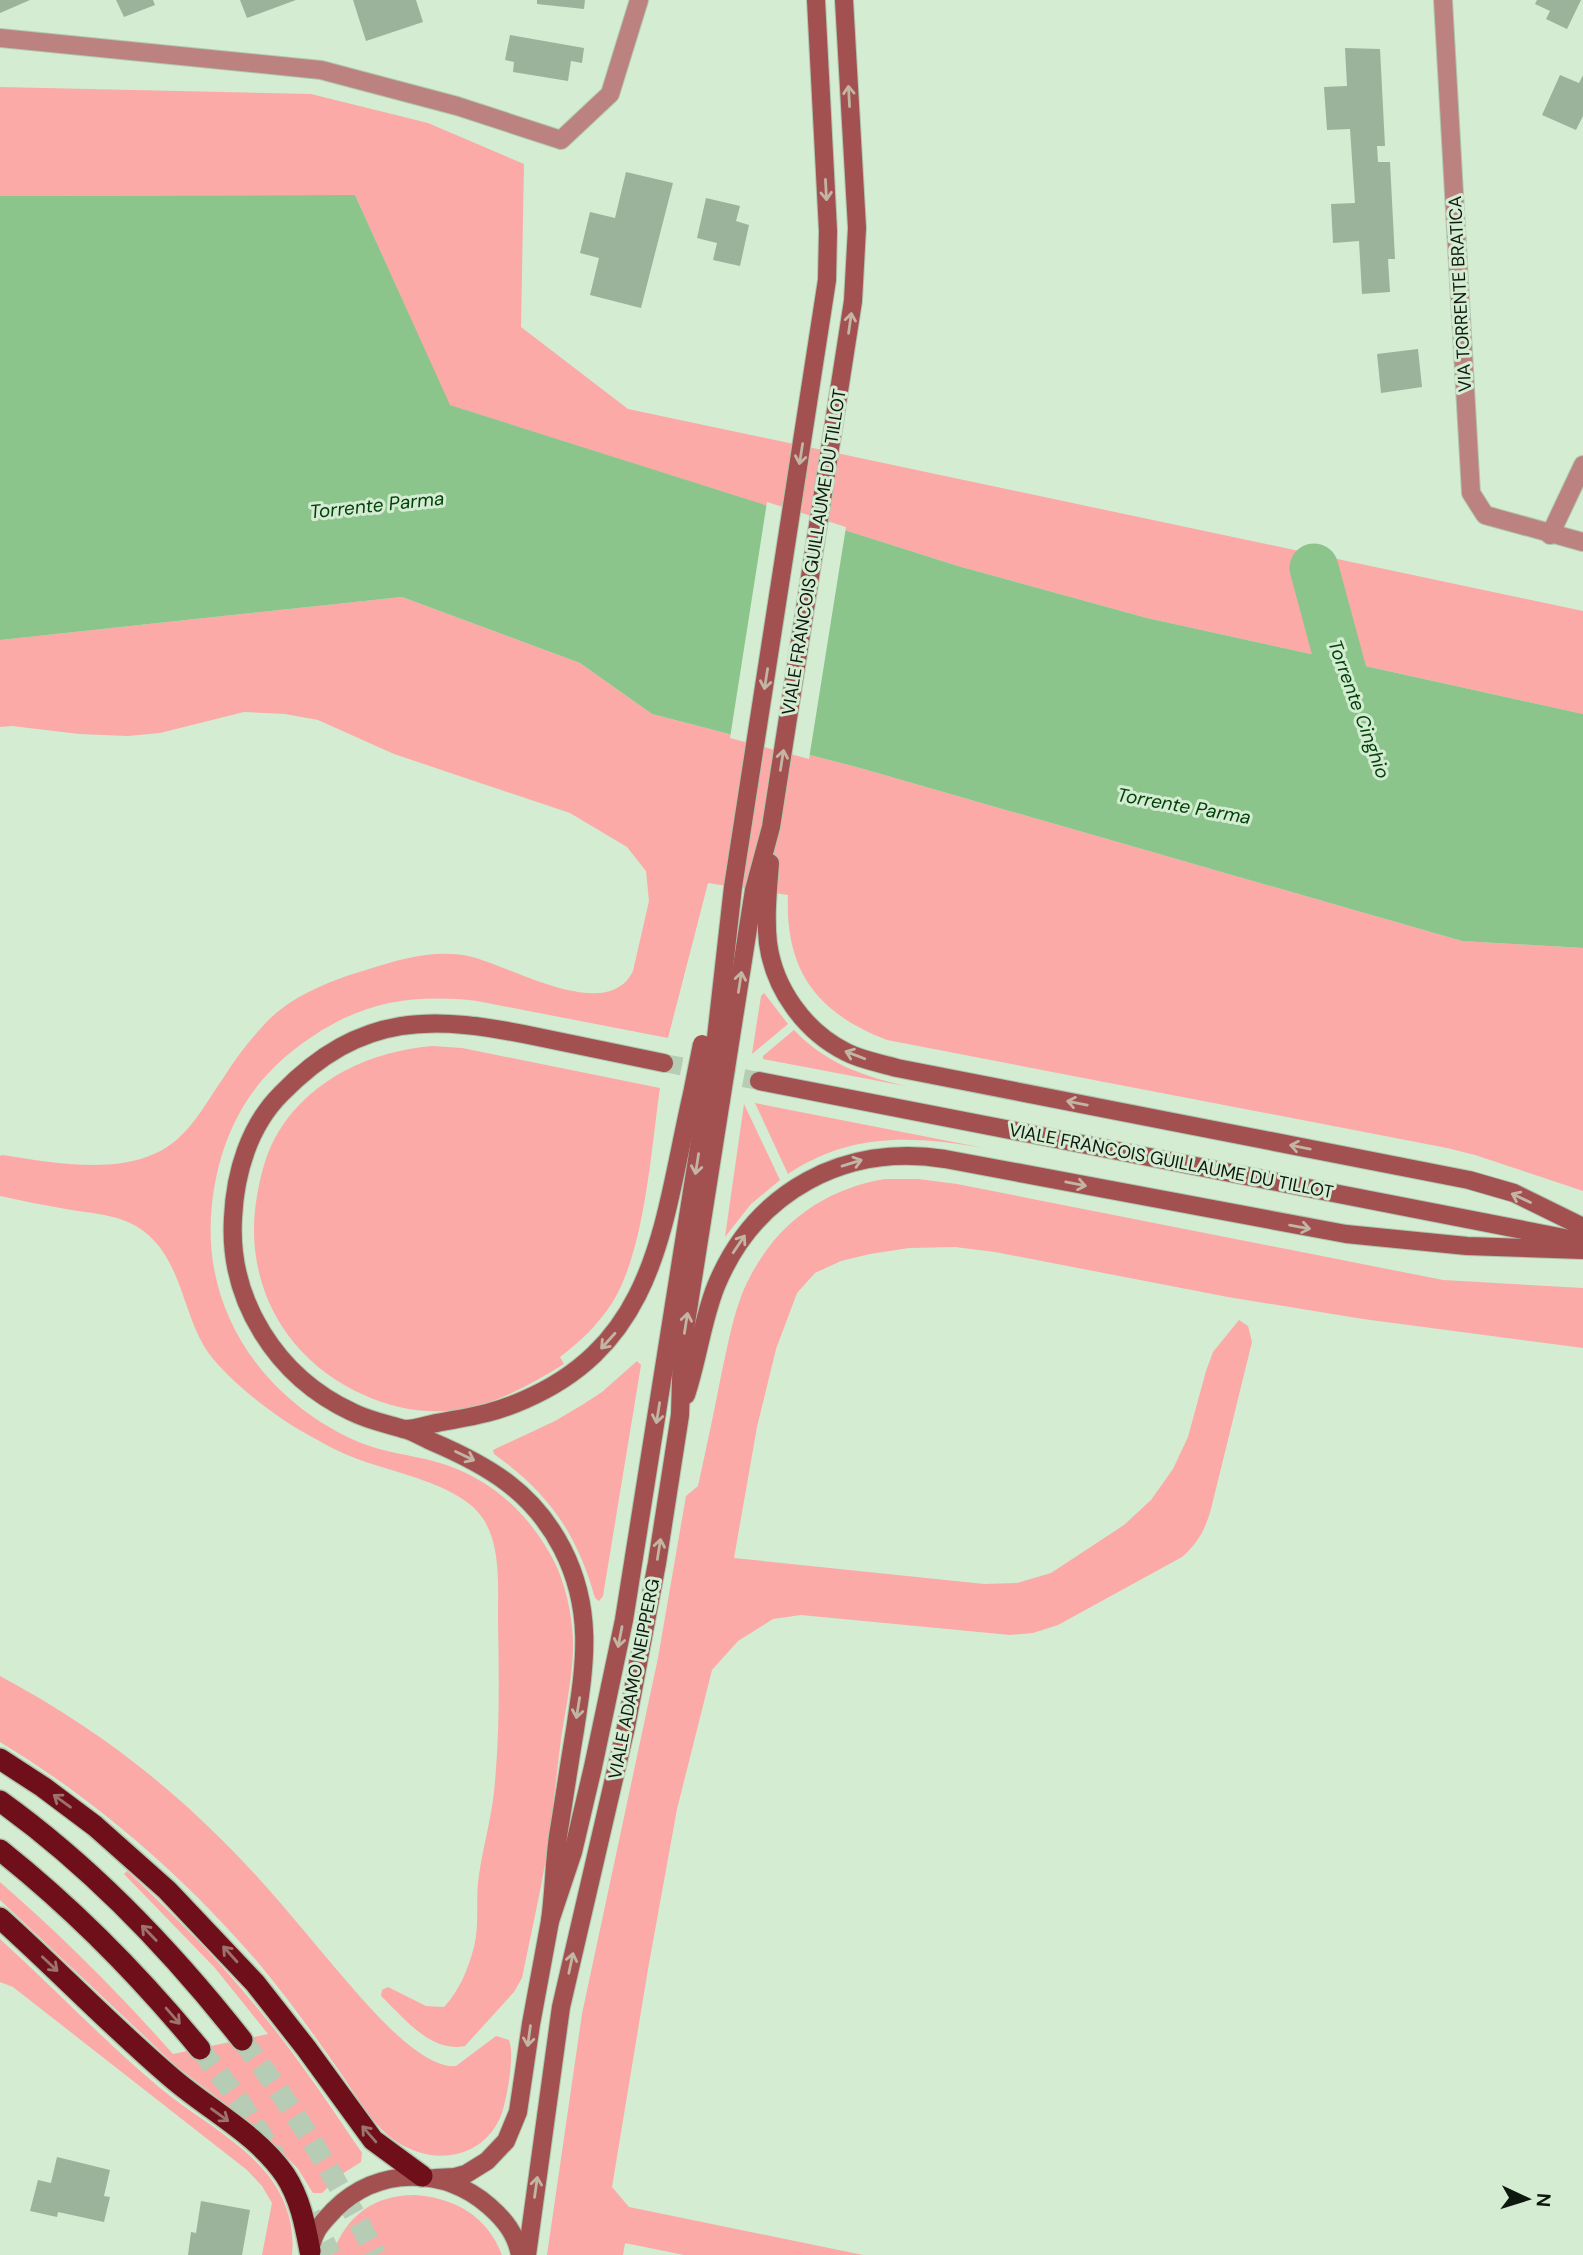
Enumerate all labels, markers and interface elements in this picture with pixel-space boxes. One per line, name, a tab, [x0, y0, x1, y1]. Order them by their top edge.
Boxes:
one-way arrow	[843, 85, 856, 108]
one-way arrow	[820, 179, 833, 202]
street label: VIA TORRENTE BRATICA	[1443, 195, 1477, 393]
one-way arrow	[844, 312, 857, 335]
street label: VIALE FRANCOIS GUILLAUME DU TILLOT	[776, 387, 852, 717]
one-way arrow	[794, 442, 807, 465]
water label: Torrente Parma	[308, 485, 446, 525]
water label: Torrente Cinghio	[1322, 636, 1396, 782]
one-way arrow	[759, 667, 772, 689]
one-way arrow	[776, 749, 789, 772]
water label: Torrente Parma	[1115, 782, 1253, 830]
one-way arrow	[734, 971, 747, 994]
one-way arrow	[844, 1048, 866, 1061]
one-way arrow	[1066, 1096, 1089, 1109]
street label: VIALE FRANCOIS GUILLAUME DU TILLOT	[1007, 1118, 1335, 1204]
one-way arrow	[1289, 1139, 1312, 1153]
one-way arrow	[690, 1152, 703, 1175]
one-way arrow	[841, 1155, 863, 1168]
one-way arrow	[1064, 1178, 1087, 1192]
one-way arrow	[1511, 1190, 1532, 1203]
one-way arrow	[1288, 1221, 1311, 1234]
one-way arrow	[732, 1235, 746, 1254]
one-way arrow	[680, 1312, 693, 1335]
one-way arrow	[600, 1332, 616, 1350]
one-way arrow	[651, 1401, 664, 1424]
one-way arrow	[454, 1449, 475, 1463]
one-way arrow	[653, 1538, 666, 1560]
street label: VIALE ADAMO NEIPPERG	[603, 1577, 665, 1781]
one-way arrow	[613, 1625, 627, 1648]
one-way arrow	[571, 1696, 584, 1719]
one-way arrow	[53, 1794, 72, 1809]
one-way arrow	[141, 1925, 158, 1942]
one-way arrow	[222, 1946, 238, 1964]
one-way arrow	[564, 1952, 578, 1975]
one-way arrow	[41, 1955, 58, 1972]
one-way arrow	[165, 2007, 181, 2025]
one-way arrow	[522, 2024, 535, 2047]
one-way arrow	[210, 2108, 228, 2123]
one-way arrow	[361, 2126, 377, 2144]
north arrow	[1492, 2164, 1562, 2234]
one-way arrow	[530, 2177, 543, 2199]
text: N	[1531, 2192, 1556, 2208]

